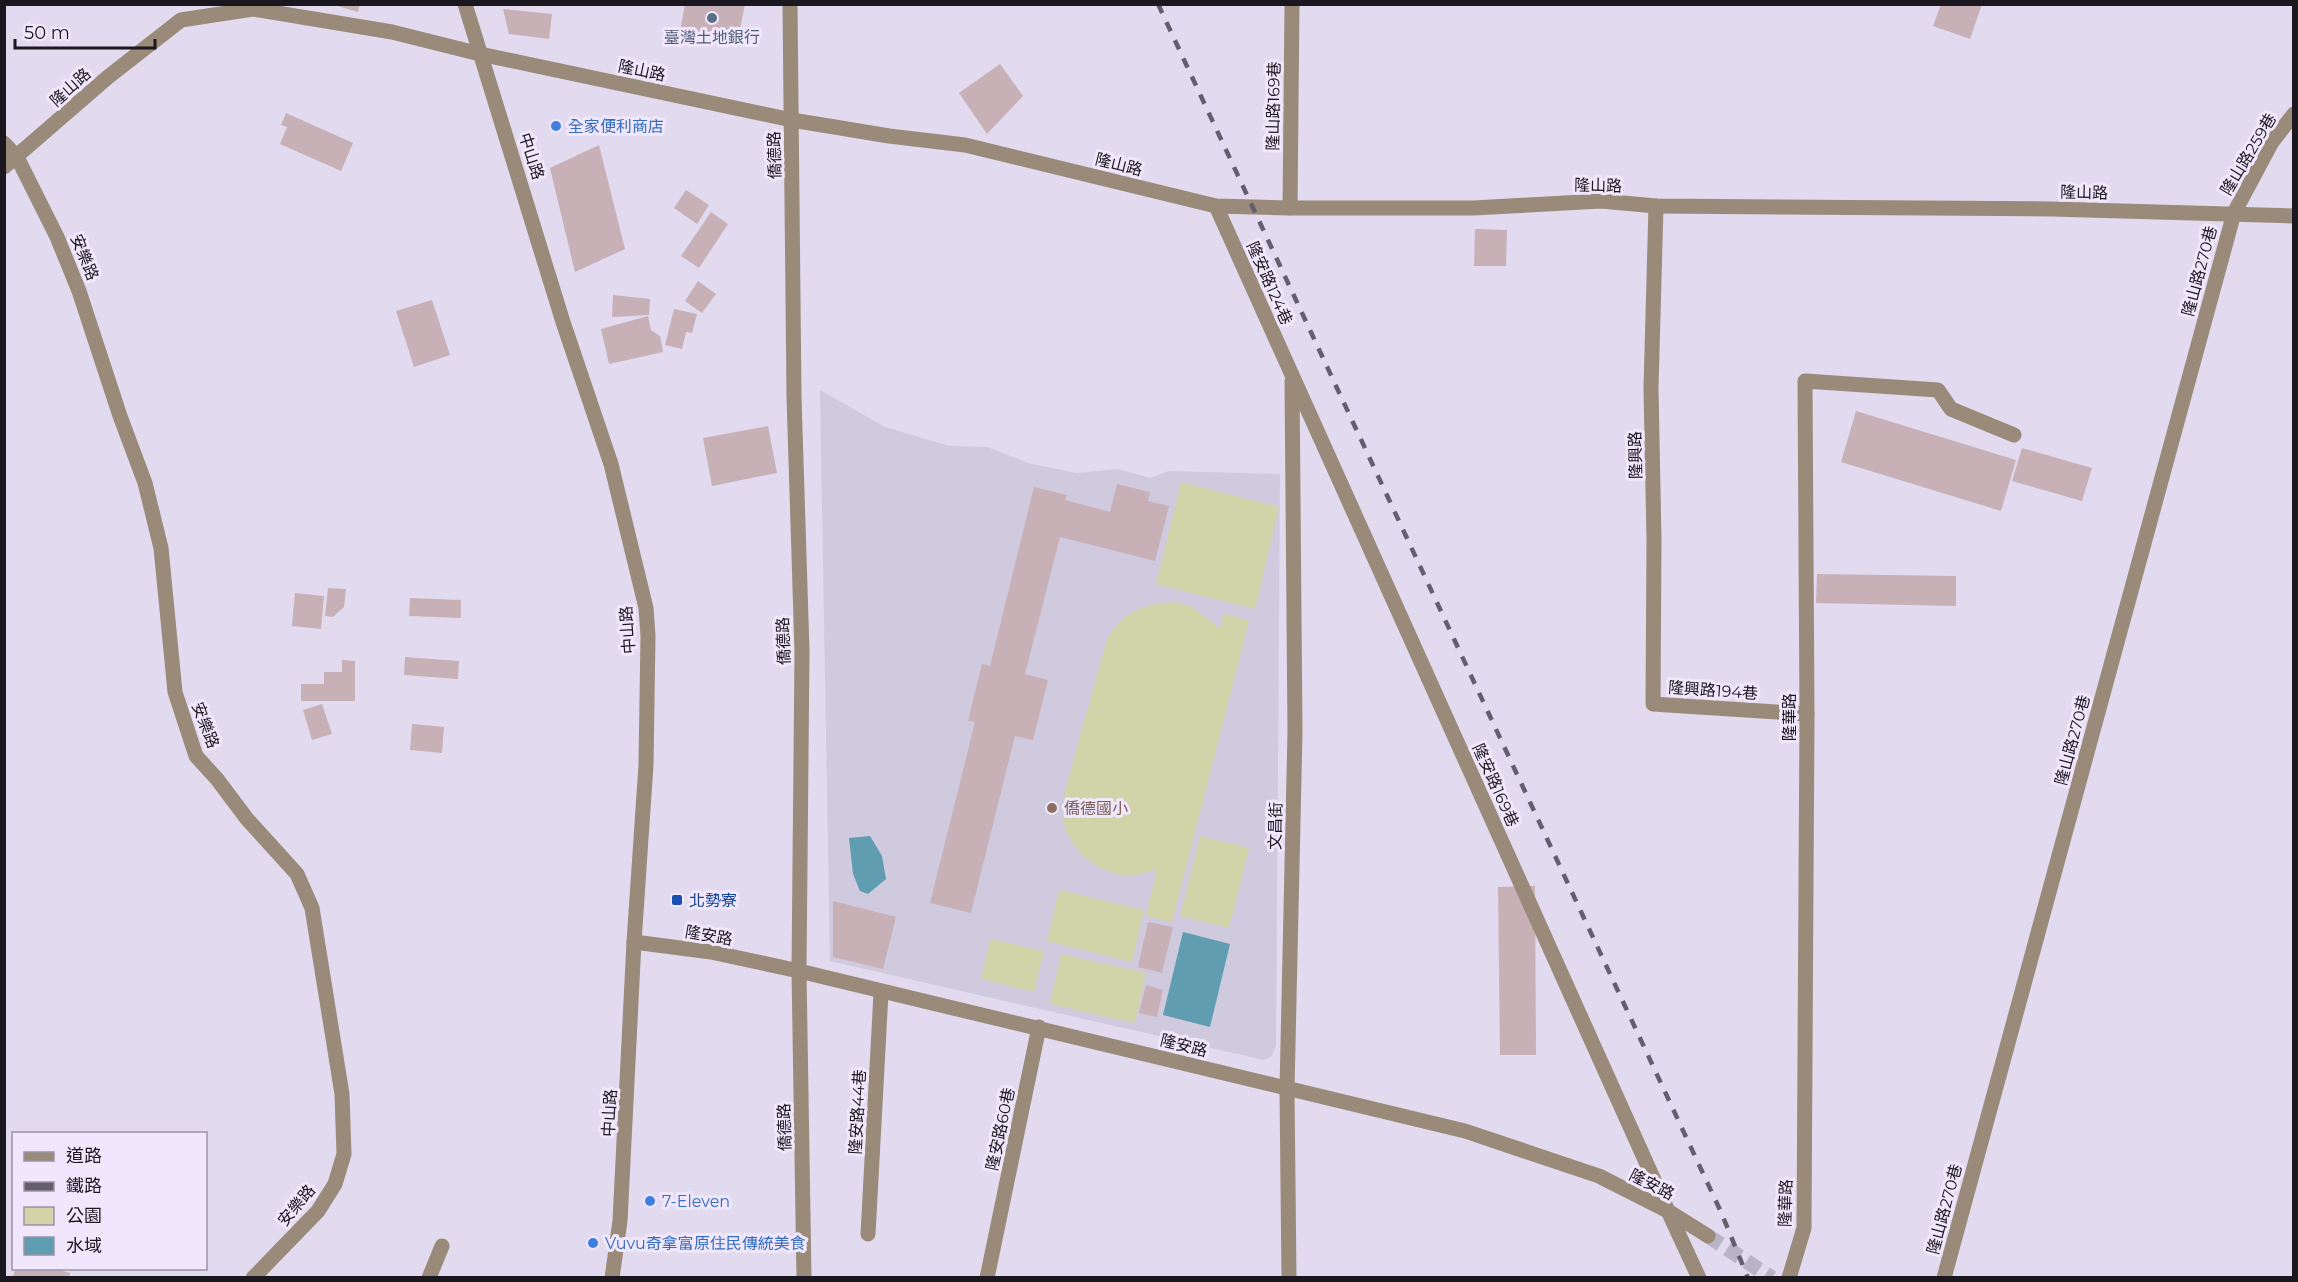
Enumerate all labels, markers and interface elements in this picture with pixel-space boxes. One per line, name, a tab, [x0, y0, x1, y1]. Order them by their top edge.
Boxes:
marker: 臺灣土地銀行	[705, 11, 719, 25]
scale bar	[15, 12, 154, 50]
text: 50 m	[24, 22, 70, 44]
place label: 臺灣土地銀行	[664, 28, 760, 47]
street label: 隆山路	[616, 56, 667, 85]
street label: 隆山路169巷	[1263, 61, 1284, 151]
street label: 隆山路	[46, 64, 95, 110]
street label: 隆山路259巷	[2217, 110, 2280, 199]
place label: 全家便利商店	[568, 117, 664, 136]
marker: 全家便利商店	[549, 119, 563, 133]
street label: 中山路	[515, 130, 548, 182]
street label: 僑德路	[765, 131, 784, 179]
street label: 隆山路	[1093, 149, 1144, 180]
street label: 隆山路	[1574, 176, 1622, 195]
street label: 隆山路	[2060, 183, 2108, 202]
street label: 隆山路270巷	[2178, 224, 2221, 318]
street label: 安樂路	[67, 231, 102, 283]
street label: 隆安路124巷	[1243, 239, 1296, 328]
street label: 隆興路	[1626, 431, 1645, 479]
street label: 中山路	[616, 605, 639, 655]
street label: 僑德路	[773, 617, 794, 665]
street label: 隆興路194巷	[1667, 678, 1759, 703]
street label: 隆華路	[1780, 693, 1799, 741]
street label: 隆山路270巷	[2051, 693, 2094, 787]
street label: 安樂路	[188, 699, 223, 751]
street label: 隆安路169巷	[1469, 741, 1522, 830]
place label: 僑德國小	[1064, 799, 1128, 818]
marker: 僑德國小	[1045, 801, 1059, 815]
street label: 文昌街	[1266, 802, 1285, 850]
place label: 北勢寮	[689, 891, 737, 910]
marker: 北勢寮	[670, 893, 684, 907]
street label: 隆安路	[684, 922, 734, 949]
street label: 隆安路	[1158, 1030, 1209, 1061]
street label: 隆安路44巷	[846, 1069, 869, 1155]
street label: 隆安路60巷	[982, 1086, 1019, 1172]
street label: 中山路	[599, 1089, 620, 1137]
street label: 僑德路	[775, 1103, 794, 1151]
legend	[12, 1132, 207, 1270]
text: 道路	[66, 1145, 102, 1167]
street label: 隆山路270巷	[1923, 1162, 1966, 1256]
street label: 隆安路	[1626, 1165, 1677, 1204]
text: 鐵路	[66, 1175, 102, 1197]
street label: 隆華路	[1775, 1179, 1796, 1227]
street label: 安樂路	[274, 1181, 319, 1230]
place label: 7-Eleven	[662, 1192, 730, 1211]
marker: 7-Eleven	[643, 1194, 657, 1208]
text: 公園	[66, 1205, 102, 1227]
place label: Vuvu奇拿富原住民傳統美食	[605, 1234, 806, 1253]
text: 水域	[66, 1235, 102, 1257]
marker: Vuvu奇拿富原住民傳統美食	[586, 1236, 600, 1250]

